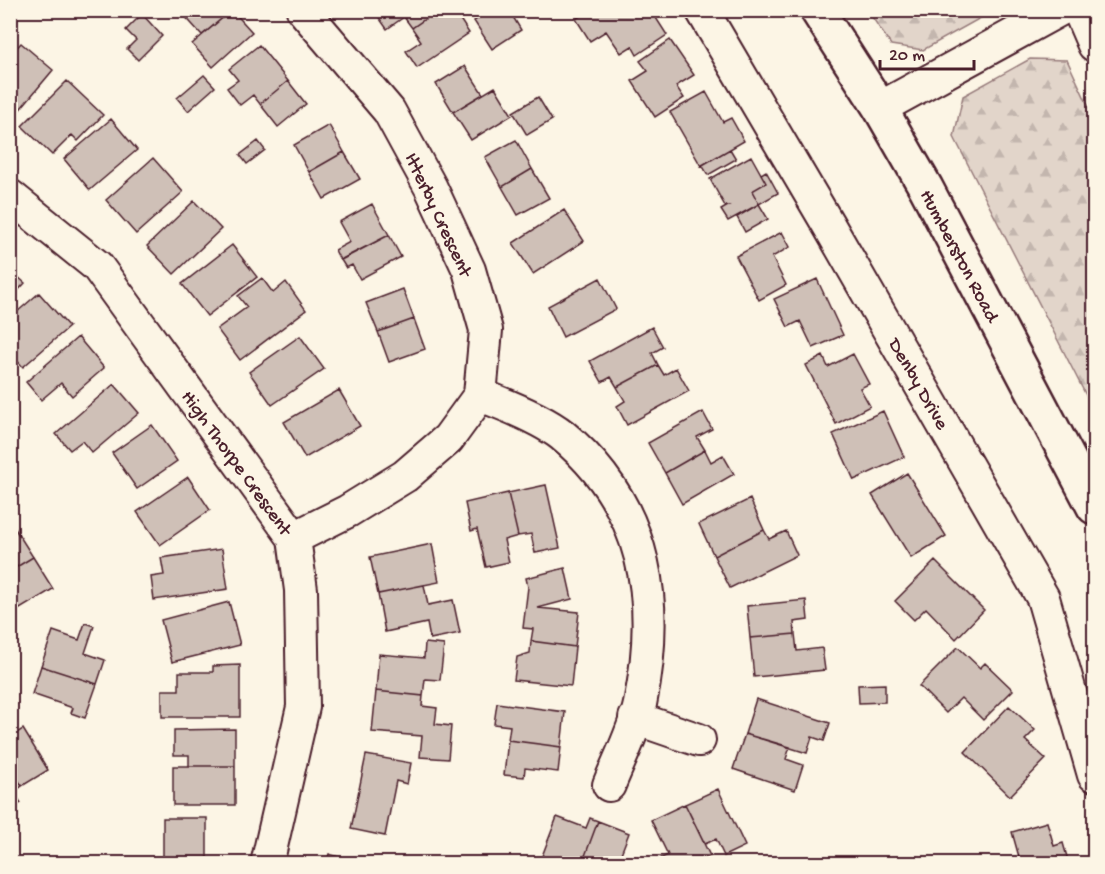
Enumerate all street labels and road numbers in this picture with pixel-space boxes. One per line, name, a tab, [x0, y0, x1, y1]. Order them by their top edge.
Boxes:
street label: Itterby Crescent	[398, 150, 476, 283]
street label: Humberston Road	[913, 186, 1004, 329]
street label: Denby Drive	[881, 333, 953, 435]
street label: High Thorpe Crescent	[175, 387, 297, 543]

